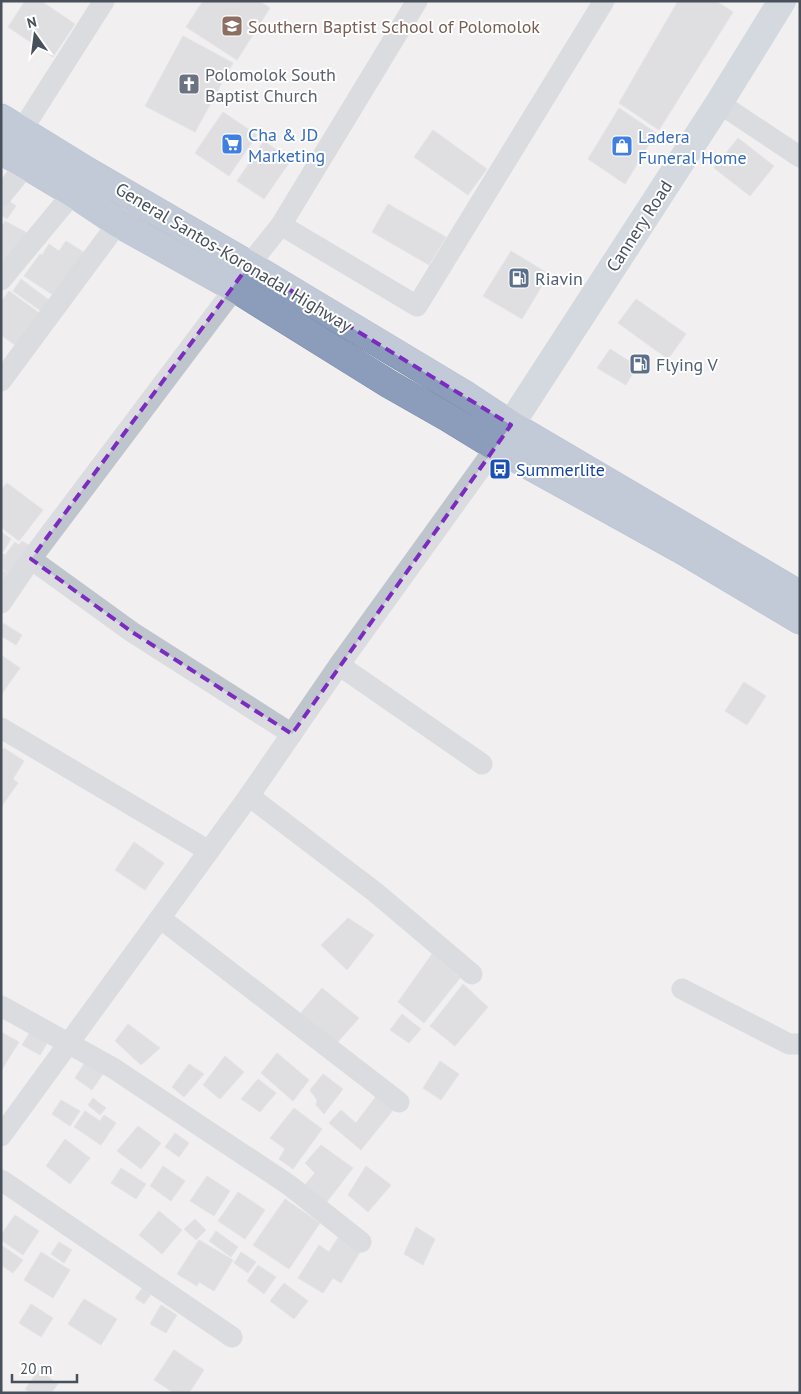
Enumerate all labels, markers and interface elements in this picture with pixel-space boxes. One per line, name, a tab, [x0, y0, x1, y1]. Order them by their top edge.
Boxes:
north arrow	[10, 10, 60, 60]
text: N	[25, 13, 38, 32]
school or university icon: Southern Baptist School of Polomolok	[220, 14, 244, 38]
place label: Southern Baptist School of Polomolok	[248, 15, 540, 38]
place label: Polomolok South Baptist Church	[205, 63, 336, 107]
church icon: Polomolok South Baptist Church	[177, 72, 201, 96]
place label: Cha & JD Marketing	[248, 123, 325, 167]
place label: Ladera Funeral Home	[638, 125, 747, 169]
supermarket icon: Cha & JD Marketing	[220, 132, 244, 156]
shop icon: Ladera Funeral Home	[610, 134, 634, 158]
street label: Cannery Road	[601, 176, 677, 276]
street label: General Santos-Koronadal Highway	[111, 177, 357, 337]
fuel station icon: Riavin	[507, 266, 531, 290]
place label: Riavin	[535, 267, 583, 290]
fuel station icon: Flying V	[628, 352, 652, 376]
place label: Flying V	[656, 353, 719, 376]
bus stop icon: Summerlite	[488, 457, 512, 481]
place label: Summerlite	[516, 458, 605, 481]
scale bar	[12, 1352, 78, 1384]
text: 20 m	[20, 1359, 53, 1378]

